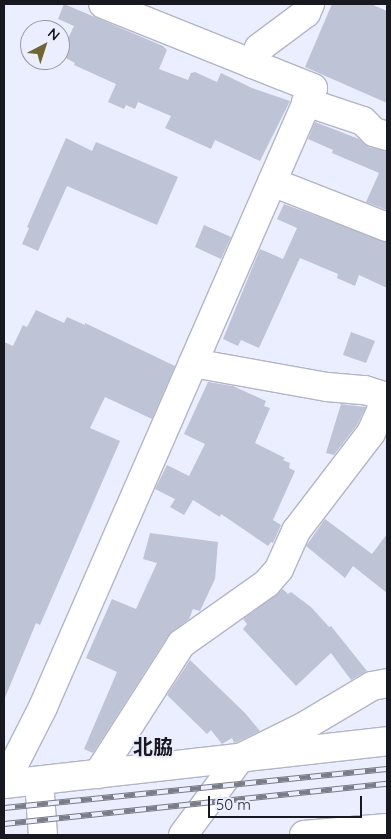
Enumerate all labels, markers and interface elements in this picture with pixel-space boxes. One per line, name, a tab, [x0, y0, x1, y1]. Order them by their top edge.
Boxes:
north arrow	[20, 20, 70, 70]
text: N	[44, 24, 64, 44]
district label: 北脇	[133, 734, 173, 758]
scale bar	[211, 786, 365, 818]
text: 50 m	[216, 795, 251, 814]

